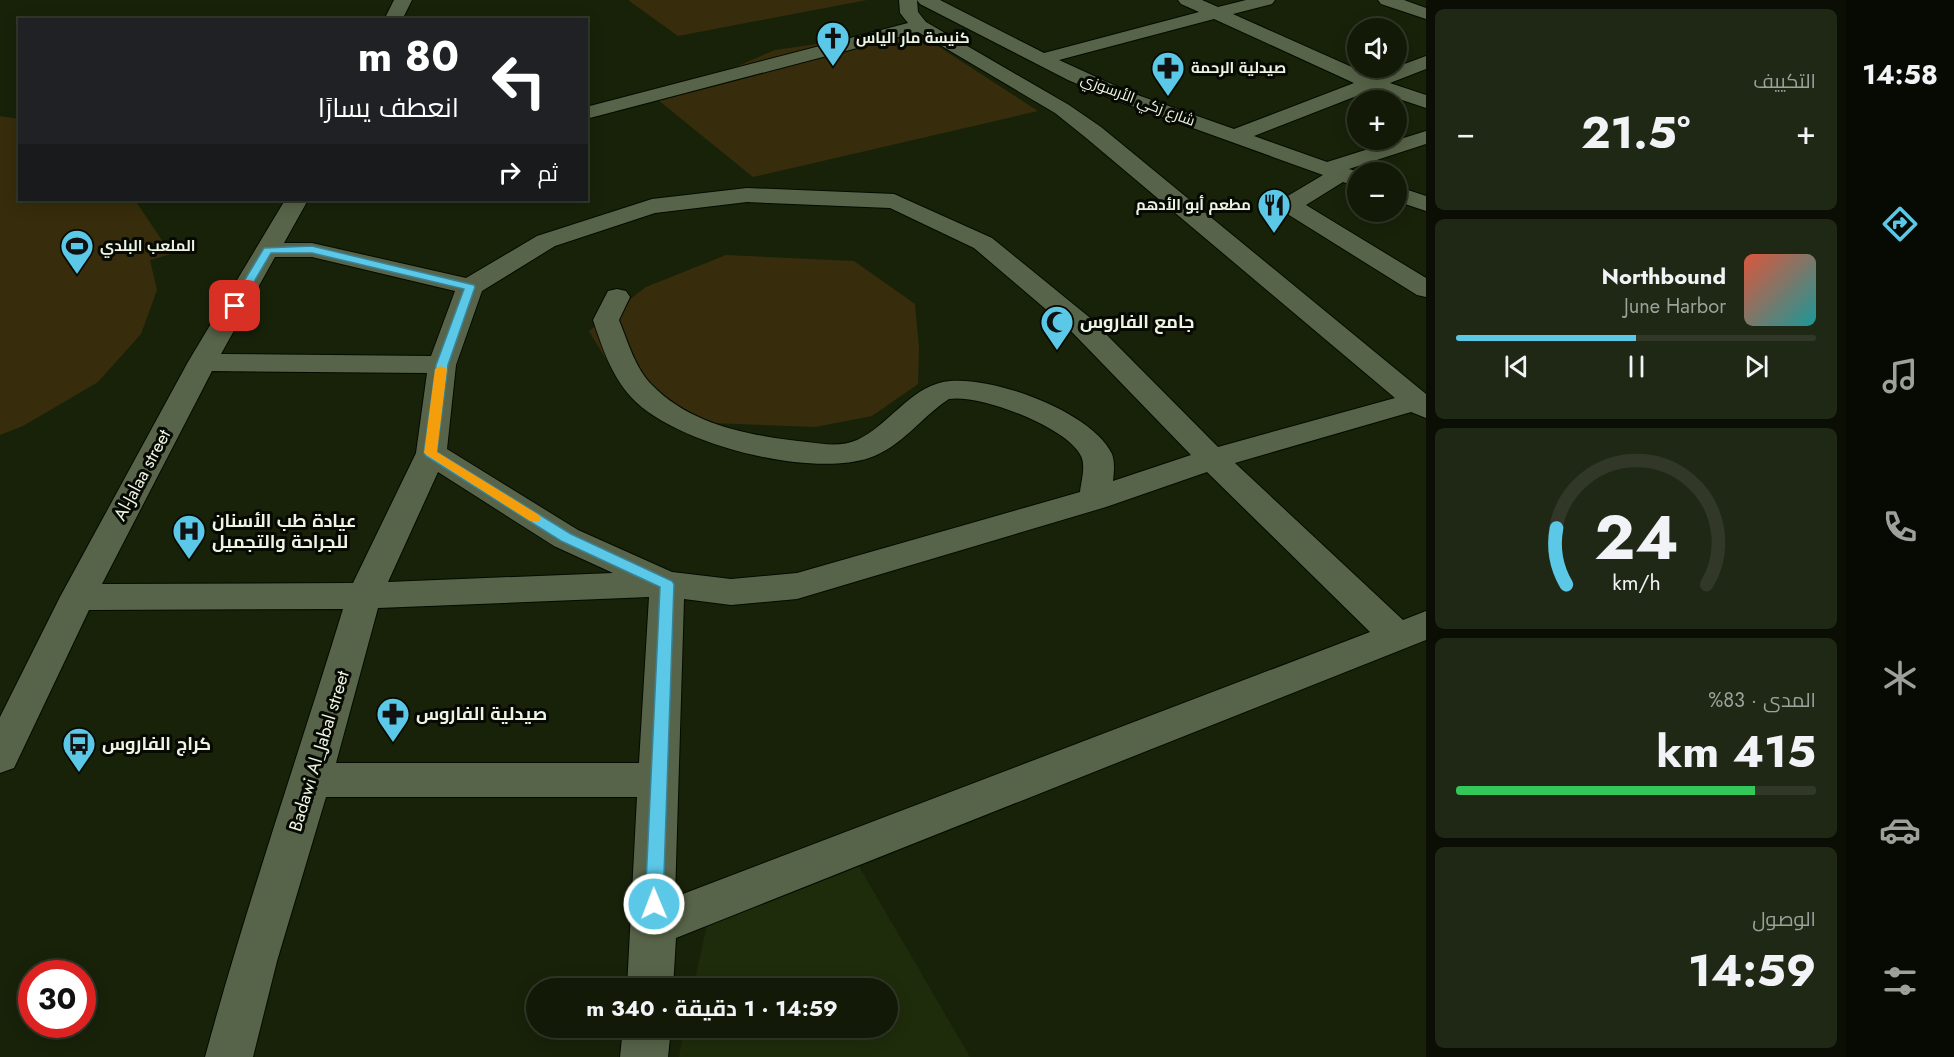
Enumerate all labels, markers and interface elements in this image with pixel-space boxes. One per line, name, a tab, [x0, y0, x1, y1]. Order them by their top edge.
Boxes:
map controls	[1347, 18, 1407, 222]
button: sound	[1347, 18, 1407, 78]
church icon: كنيسة مار الياس	[815, 20, 851, 67]
text: 80 m	[358, 26, 459, 87]
place label: كنيسة مار الياس	[856, 27, 970, 49]
icon: left	[480, 42, 558, 120]
pharmacy icon: صيدلية الرحمة	[1150, 50, 1186, 97]
text: 14:58	[1862, 55, 1938, 94]
place label: صيدلية الرحمة	[1191, 57, 1286, 79]
text: التكييف	[1753, 67, 1816, 96]
street label: شارع زكي الأرسوزي	[1077, 68, 1198, 133]
text: انعطف يسارًا	[318, 88, 459, 127]
button: +	[1347, 90, 1407, 150]
text: 21.5°	[1581, 100, 1690, 165]
text: −	[1456, 109, 1475, 156]
text: +	[1796, 109, 1816, 156]
icon: right	[493, 156, 526, 189]
text: ثم	[538, 157, 558, 189]
button: −	[1347, 162, 1407, 222]
restaurant icon: مطعم أبو الأدهم	[1256, 187, 1292, 234]
place label: مطعم أبو الأدهم	[1136, 194, 1251, 216]
icon: directions	[1879, 203, 1921, 245]
sports icon: الملعب البلدي	[59, 228, 95, 275]
place label: الملعب البلدي	[100, 235, 195, 258]
text: Northbound	[1602, 260, 1726, 292]
pin	[209, 280, 260, 331]
icon: arrive	[218, 289, 251, 322]
text: June Harbor	[1624, 292, 1726, 321]
mosque icon: جامع الفاروس	[1039, 304, 1075, 351]
place label: جامع الفاروس	[1080, 309, 1194, 335]
icon: previous	[1500, 350, 1533, 383]
icon: pause	[1620, 350, 1653, 383]
icon: next	[1740, 350, 1773, 383]
icon: music	[1879, 355, 1921, 397]
street label: Al-Jalaa street	[107, 424, 177, 525]
text: 24	[1594, 493, 1678, 583]
icon: phone	[1879, 506, 1921, 548]
place label: عيادة طب الأسنان للجراحة والتجميل	[212, 508, 356, 555]
hospital icon: عيادة طب الأسنان للجراحة والتجميل	[171, 513, 207, 560]
text: km/h	[1612, 568, 1660, 599]
icon: climate	[1879, 657, 1921, 699]
street label: Badawi Al_Jabal street	[282, 667, 356, 834]
text: المدى · 83%	[1708, 686, 1816, 715]
pharmacy icon: صيدلية الفاروس	[375, 696, 411, 743]
place label: صيدلية الفاروس	[416, 701, 547, 727]
text: 415 km	[1656, 719, 1816, 784]
bus stop icon: كراج الفاروس	[61, 726, 97, 773]
place label: كراج الفاروس	[102, 731, 211, 757]
icon: car	[1879, 809, 1921, 851]
position arrow	[622, 872, 686, 936]
text: الوصول	[1752, 905, 1816, 934]
text: 14:59	[1688, 938, 1816, 1003]
speed limit sign: 30	[18, 960, 96, 1038]
icon: filters	[1879, 960, 1921, 1002]
text: 14:59 · 1 دقيقة · 340 m	[586, 992, 838, 1024]

